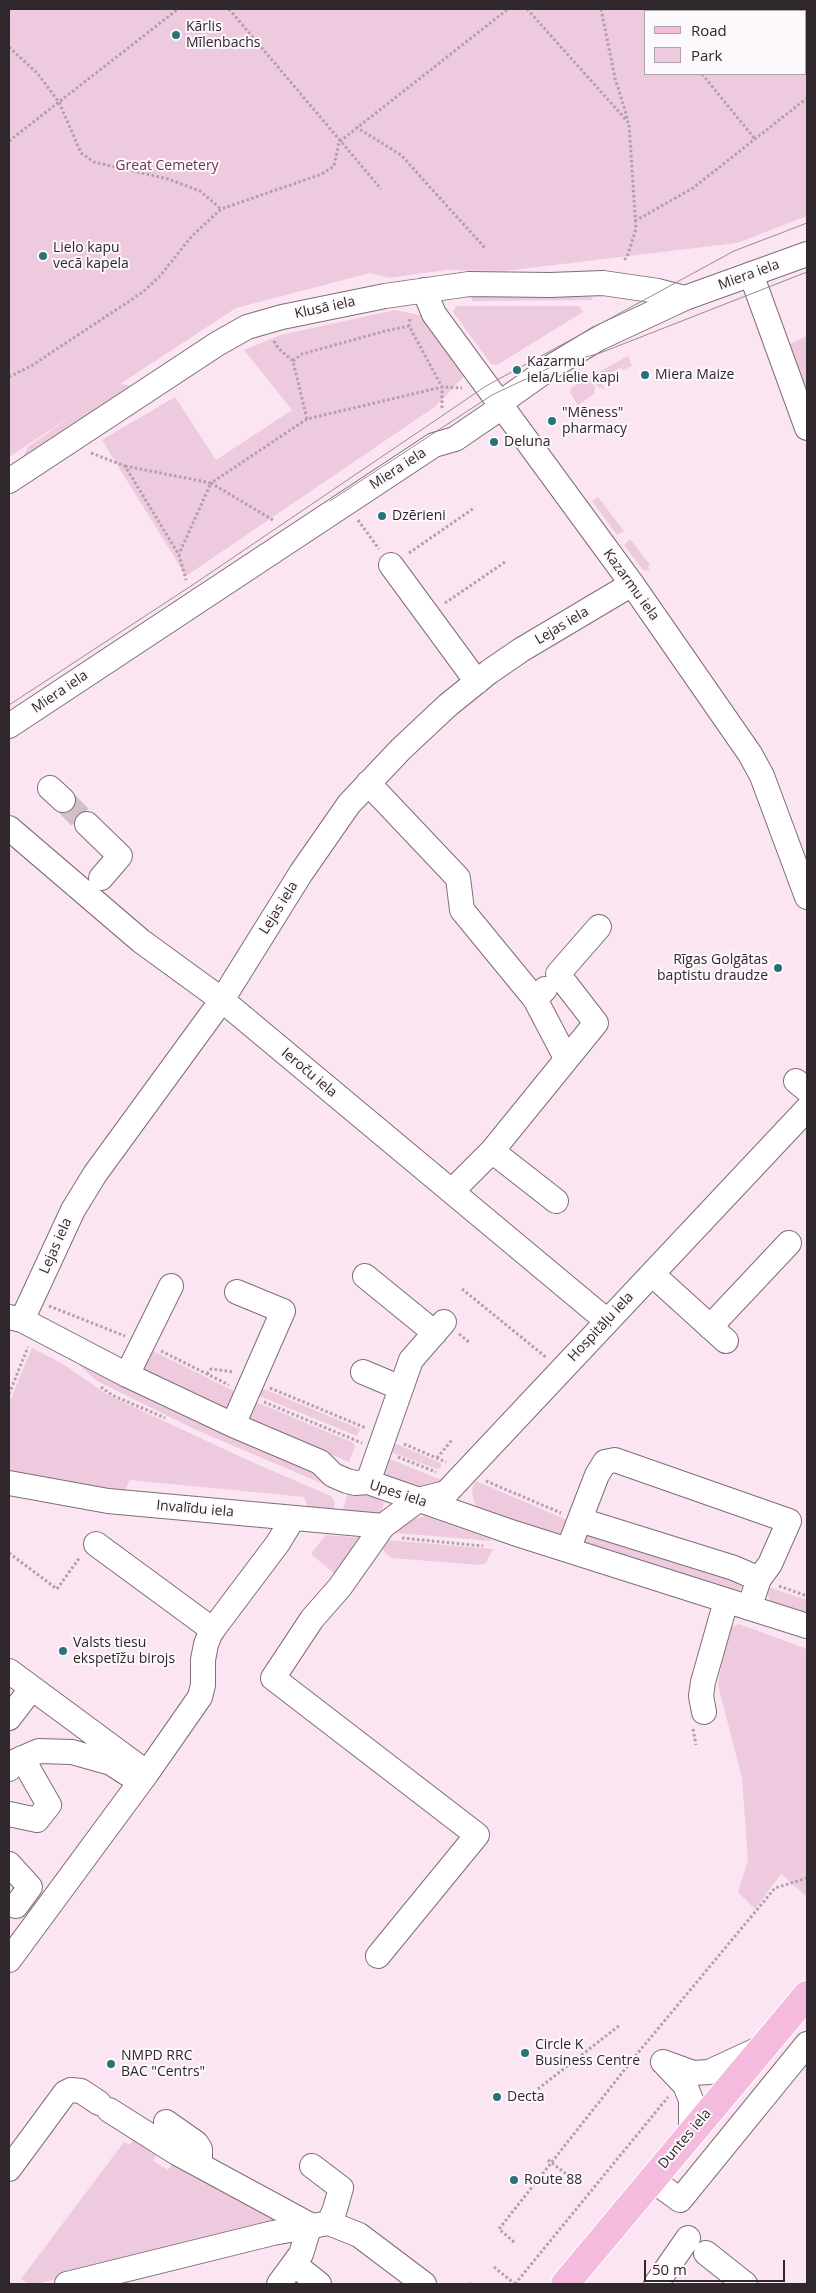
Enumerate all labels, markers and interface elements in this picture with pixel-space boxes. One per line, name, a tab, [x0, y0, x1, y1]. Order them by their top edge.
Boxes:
legend	[644, 10, 806, 75]
place label: Kārlis Mīlenbachs	[186, 19, 260, 52]
text: Road	[691, 20, 727, 40]
marker: Kārlis Mīlenbachs	[170, 29, 182, 41]
text: Park	[691, 45, 722, 65]
park label: Great Cemetery	[115, 158, 219, 174]
place label: Lielo kapu vecā kapela	[53, 240, 129, 272]
marker: Lielo kapu vecā kapela	[37, 250, 49, 262]
street label: Miera iela	[716, 256, 782, 294]
street label: Klusā iela	[293, 293, 357, 323]
place label: Kazarmu iela/Lielie kapi	[527, 354, 619, 387]
marker: Kazarmu iela/Lielie kapi	[511, 364, 523, 376]
place label: Miera Maize	[655, 367, 734, 383]
marker: Miera Maize	[639, 369, 651, 381]
place label: "Mēness" pharmacy	[562, 405, 627, 438]
marker: "Mēness" pharmacy	[546, 415, 558, 427]
place label: Deluna	[504, 434, 551, 450]
marker: Deluna	[488, 436, 500, 448]
street label: Miera iela	[367, 445, 429, 493]
place label: Dzērieni	[392, 508, 446, 524]
marker: Dzērieni	[376, 510, 388, 522]
street label: Kazarmu iela	[599, 546, 663, 624]
street label: Lejas iela	[532, 603, 592, 649]
street label: Miera iela	[29, 667, 91, 717]
street label: Lejas iela	[256, 878, 302, 938]
place label: Rīgas Golgātas baptistu draudze	[657, 952, 768, 984]
marker: Rīgas Golgātas baptistu draudze	[772, 962, 784, 974]
street label: Ieroču iela	[278, 1045, 340, 1101]
street label: Lejas iela	[36, 1215, 76, 1277]
street label: Hospitāļu iela	[565, 1289, 637, 1365]
street label: Upes iela	[367, 1477, 429, 1511]
street label: Invalīdu iela	[155, 1497, 235, 1521]
place label: Valsts tiesu ekspetīžu birojs	[73, 1635, 175, 1668]
marker: Valsts tiesu ekspetīžu birojs	[57, 1645, 69, 1657]
place label: Circle K Business Centre	[535, 2037, 640, 2070]
marker: Circle K Business Centre	[519, 2047, 531, 2059]
place label: NMPD RRC BAC "Centrs"	[121, 2048, 205, 2080]
marker: NMPD RRC BAC "Centrs"	[105, 2058, 117, 2070]
place label: Decta	[507, 2089, 544, 2105]
marker: Decta	[491, 2091, 503, 2103]
street label: Duntes iela	[655, 2106, 715, 2172]
place label: Route 88	[524, 2172, 582, 2188]
marker: Route 88	[508, 2174, 520, 2186]
scale bar	[646, 2250, 787, 2282]
text: 50 m	[652, 2259, 687, 2279]

